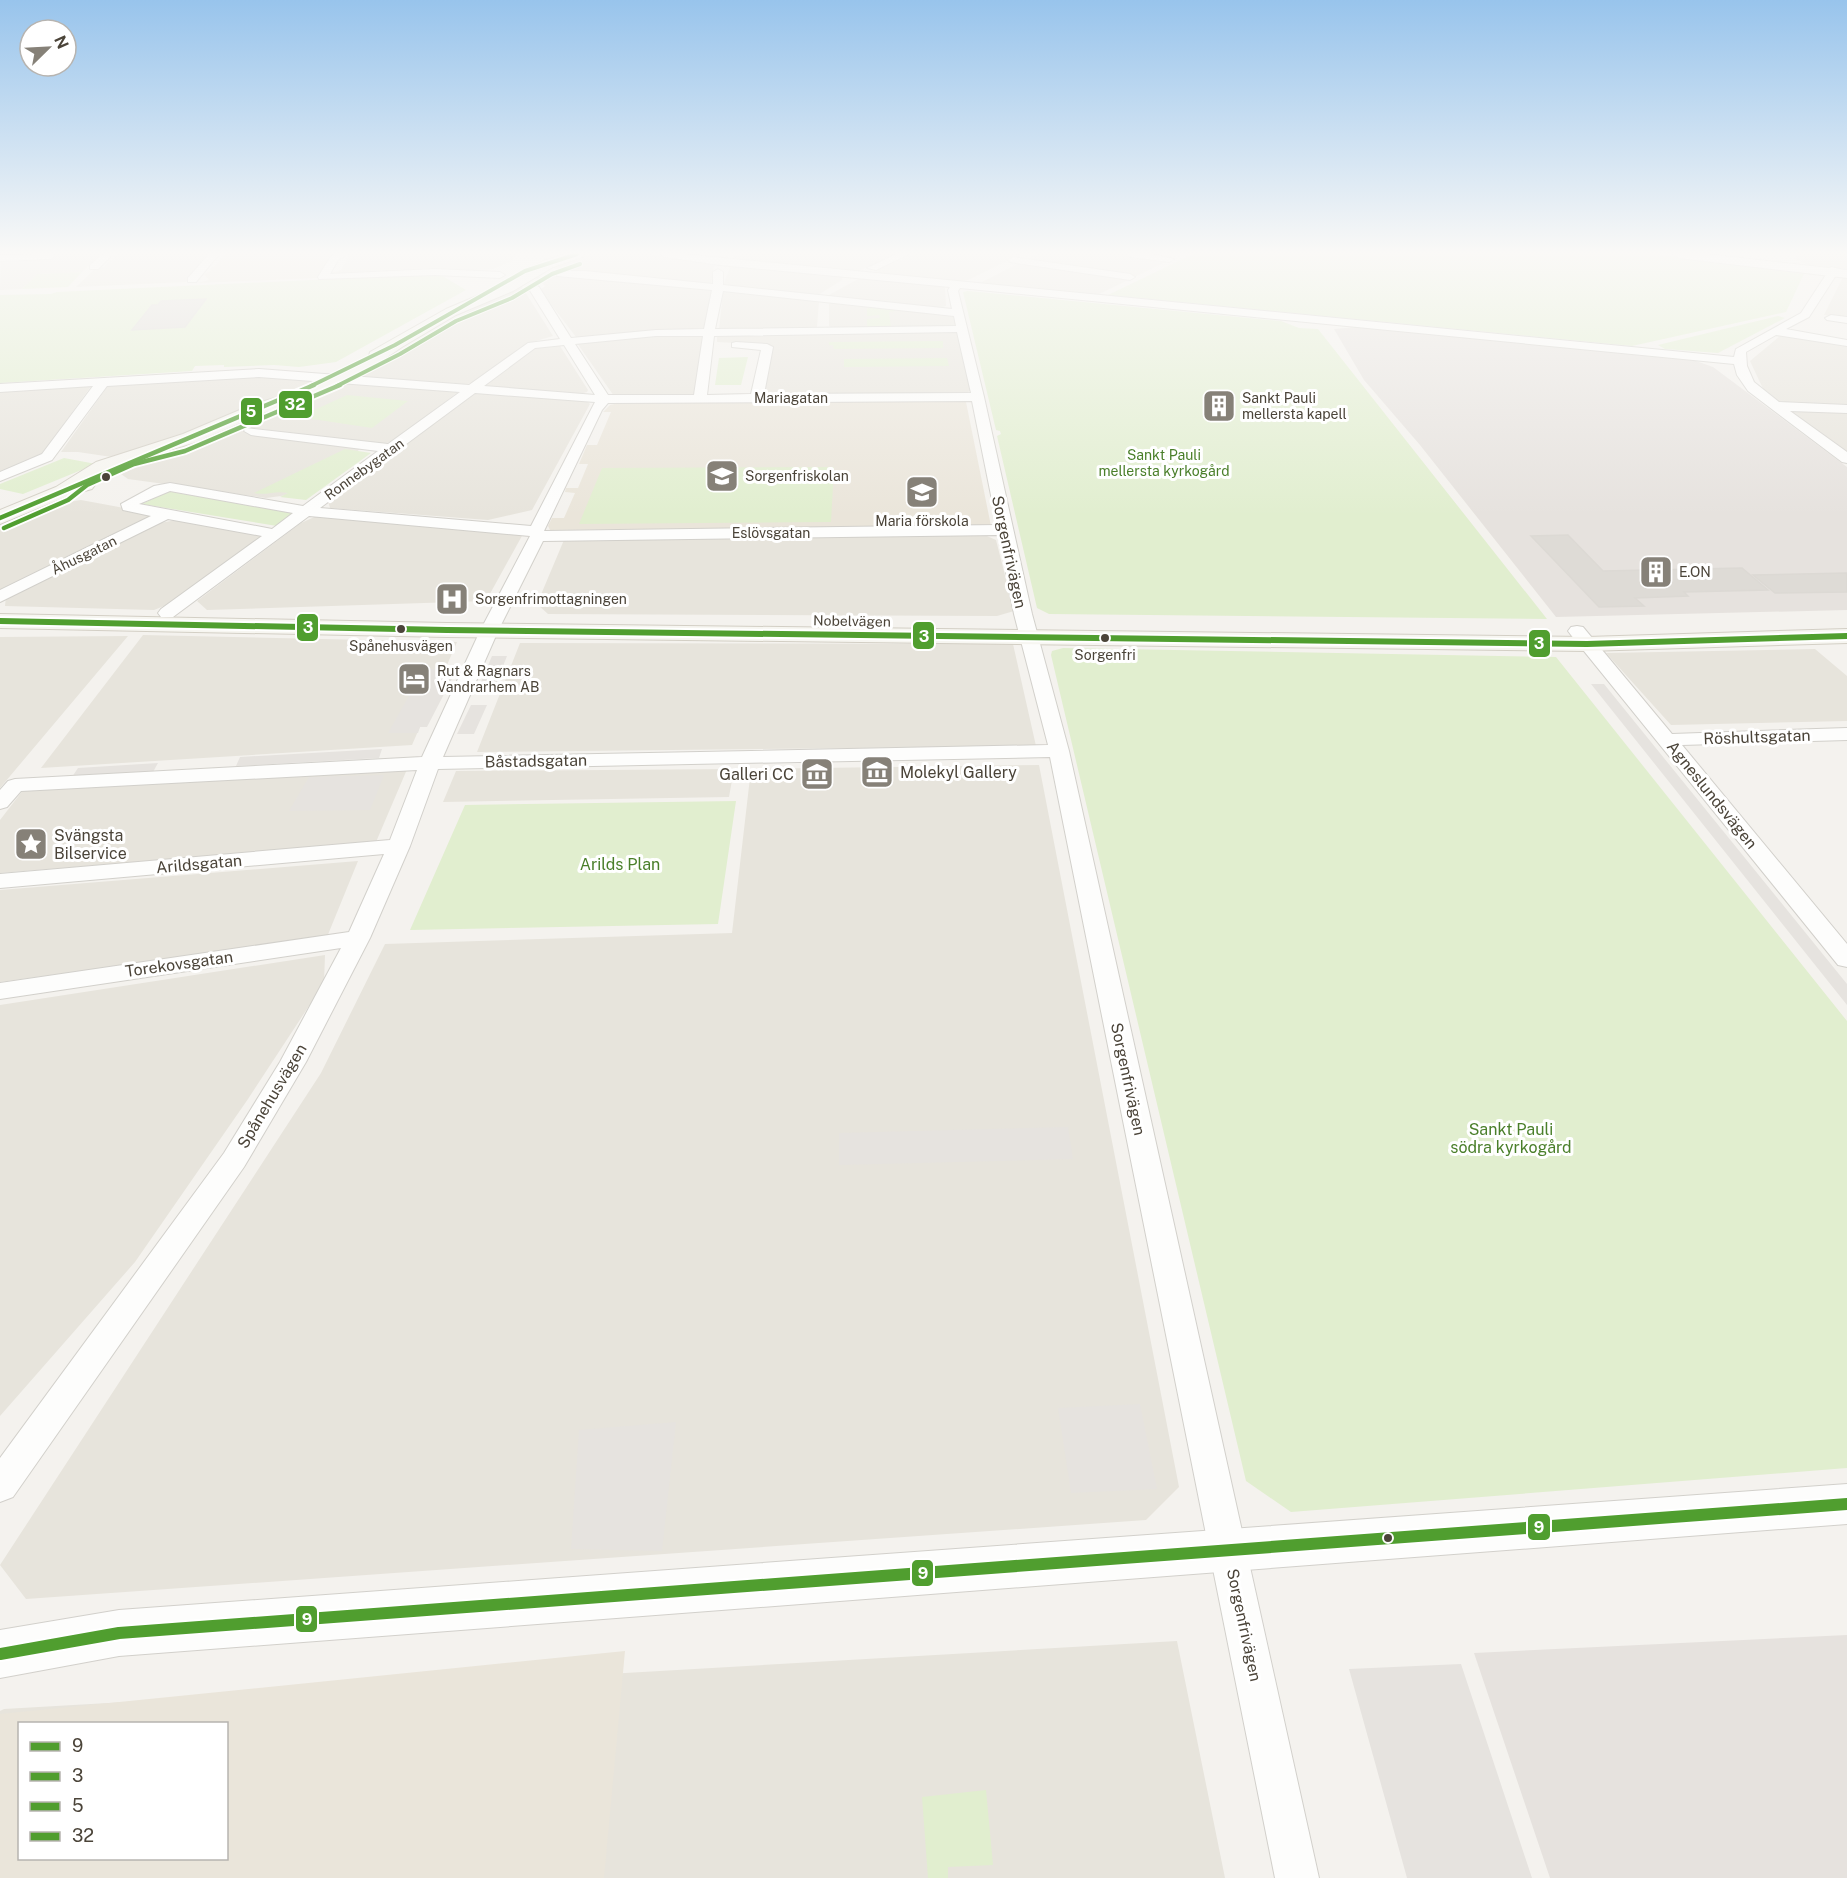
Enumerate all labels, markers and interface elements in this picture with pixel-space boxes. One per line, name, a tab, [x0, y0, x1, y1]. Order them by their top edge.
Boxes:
north arrow	[18, 18, 78, 78]
text: N	[50, 33, 72, 52]
building icon: Sankt Pauli mellersta kapell	[1201, 388, 1237, 424]
line badge: 32	[278, 390, 313, 419]
street label: Mariagatan	[754, 390, 828, 406]
place label: Sankt Pauli mellersta kapell	[1242, 390, 1347, 422]
text: 32	[285, 395, 305, 414]
line badge: 5	[240, 397, 263, 426]
text: 5	[246, 402, 257, 421]
street label: Ronnebygatan	[321, 435, 407, 503]
park label: Sankt Pauli mellersta kyrkogård	[1098, 447, 1230, 479]
school or university icon: Sorgenfriskolan	[704, 458, 740, 494]
place label: Sorgenfriskolan	[745, 468, 849, 484]
unlabelled marker	[100, 471, 112, 483]
school or university icon: Maria förskola	[904, 474, 940, 510]
street label: Sorgenfrivägen	[988, 494, 1030, 610]
place label: Maria förskola	[875, 513, 969, 529]
street label: Eslövsgatan	[732, 525, 810, 541]
street label: Åhusgatan	[48, 531, 119, 578]
building icon: E.ON	[1638, 554, 1674, 590]
place label: E.ON	[1679, 564, 1711, 580]
hospital icon: Sorgenfrimottagningen	[434, 581, 470, 617]
place label: Sorgenfrimottagningen	[475, 591, 627, 607]
street label: Nobelvägen	[813, 612, 891, 630]
line badge: 3	[296, 613, 319, 642]
text: 3	[303, 618, 313, 637]
line badge: 3	[912, 621, 935, 650]
marker: Spånehusvägen	[395, 623, 407, 635]
text: 3	[919, 627, 929, 646]
line badge: 3	[1528, 629, 1551, 658]
marker: Sorgenfri	[1099, 632, 1111, 644]
text: 3	[1534, 634, 1544, 653]
place label: Spånehusvägen	[349, 638, 453, 654]
place label: Sorgenfri	[1074, 647, 1136, 663]
hotel icon: Rut & Ragnars Vandrarhem AB	[396, 661, 432, 697]
place label: Rut & Ragnars Vandrarhem AB	[437, 663, 539, 695]
street label: Röshultsgatan	[1703, 726, 1811, 748]
street label: Agneslundsvägen	[1663, 737, 1761, 853]
street label: Båstadsgatan	[485, 751, 587, 771]
museum icon: Molekyl Gallery	[859, 754, 895, 790]
museum icon: Galleri CC	[799, 756, 835, 792]
place label: Molekyl Gallery	[900, 763, 1017, 782]
place label: Galleri CC	[719, 765, 794, 784]
place icon: Svängsta Bilservice	[13, 826, 49, 862]
place label: Svängsta Bilservice	[54, 826, 127, 863]
street label: Arildsgatan	[155, 851, 243, 877]
park label: Arilds Plan	[580, 855, 660, 874]
street label: Torekovsgatan	[124, 947, 234, 981]
street label: Sorgenfrivägen	[1107, 1021, 1149, 1137]
street label: Spånehusvägen	[233, 1040, 311, 1152]
park label: Sankt Pauli södra kyrkogård	[1450, 1120, 1572, 1157]
line badge: 9	[1527, 1513, 1551, 1541]
text: 9	[1534, 1518, 1544, 1537]
unlabelled marker	[1382, 1532, 1394, 1544]
line badge: 9	[911, 1559, 934, 1587]
text: 9	[918, 1564, 928, 1583]
street label: Sorgenfrivägen	[1223, 1567, 1265, 1683]
line badge: 9	[295, 1605, 318, 1633]
text: 9	[302, 1610, 312, 1629]
legend	[18, 1722, 228, 1860]
text: 9	[72, 1735, 83, 1756]
text: 3	[72, 1765, 83, 1786]
text: 5	[72, 1795, 84, 1816]
text: 32	[72, 1825, 94, 1846]

